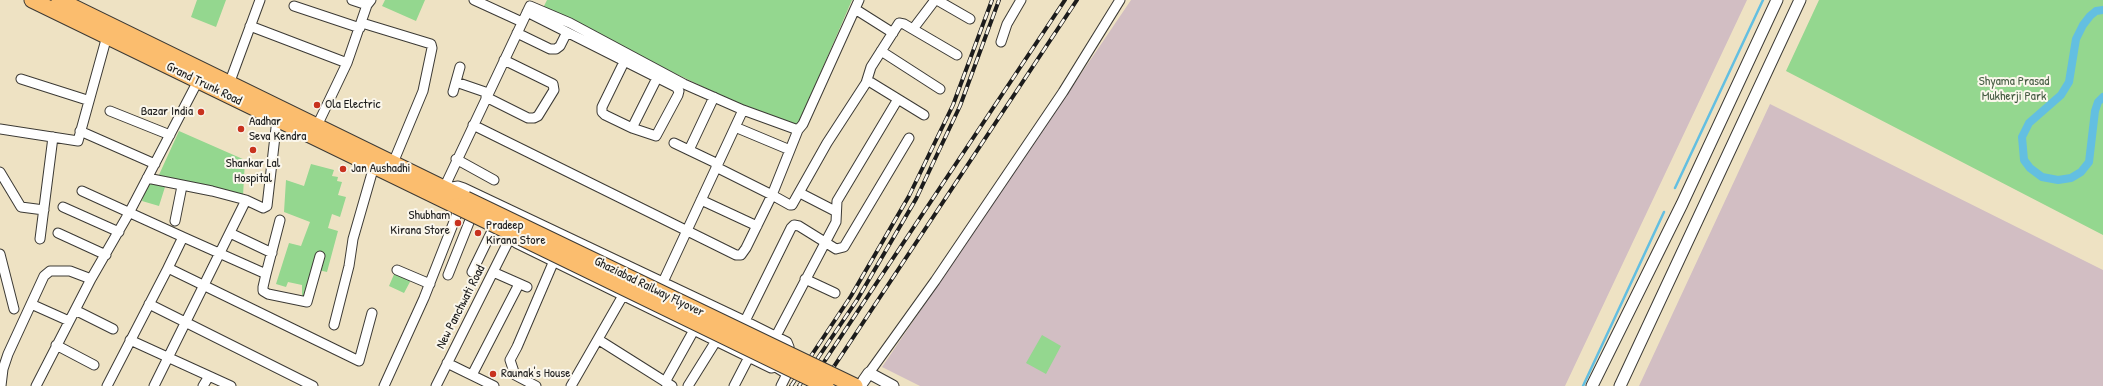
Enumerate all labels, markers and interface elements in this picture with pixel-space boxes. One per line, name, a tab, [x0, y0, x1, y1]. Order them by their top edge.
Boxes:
street label: Grand Trunk Road	[164, 59, 244, 109]
park label: Shyama Prasad Mukherji Park	[1979, 74, 2049, 105]
place label: Ola Electric	[325, 97, 381, 113]
marker: Ola Electric	[312, 100, 322, 110]
place label: Bazar India	[141, 104, 193, 120]
marker: Bazar India	[196, 107, 206, 117]
place label: Aadhar Seva Kendra	[249, 114, 306, 145]
marker: Aadhar Seva Kendra	[236, 124, 246, 134]
marker: Shankar Lal Hospital	[248, 145, 258, 155]
place label: Shankar Lal Hospital	[226, 156, 280, 187]
place label: Jan Aushadhi	[351, 161, 410, 177]
marker: Jan Aushadhi	[338, 164, 348, 174]
place label: Shubham Kirana Store	[390, 208, 450, 239]
marker: Shubham Kirana Store	[453, 218, 463, 228]
place label: Pradeep Kirana Store	[486, 218, 546, 249]
marker: Pradeep Kirana Store	[473, 228, 483, 238]
street label: Ghaziabad Railway Flyover	[592, 254, 706, 320]
street label: New Panchwati Road	[433, 263, 489, 351]
place label: Raunak's House	[501, 366, 570, 382]
marker: Raunak's House	[488, 369, 498, 379]

